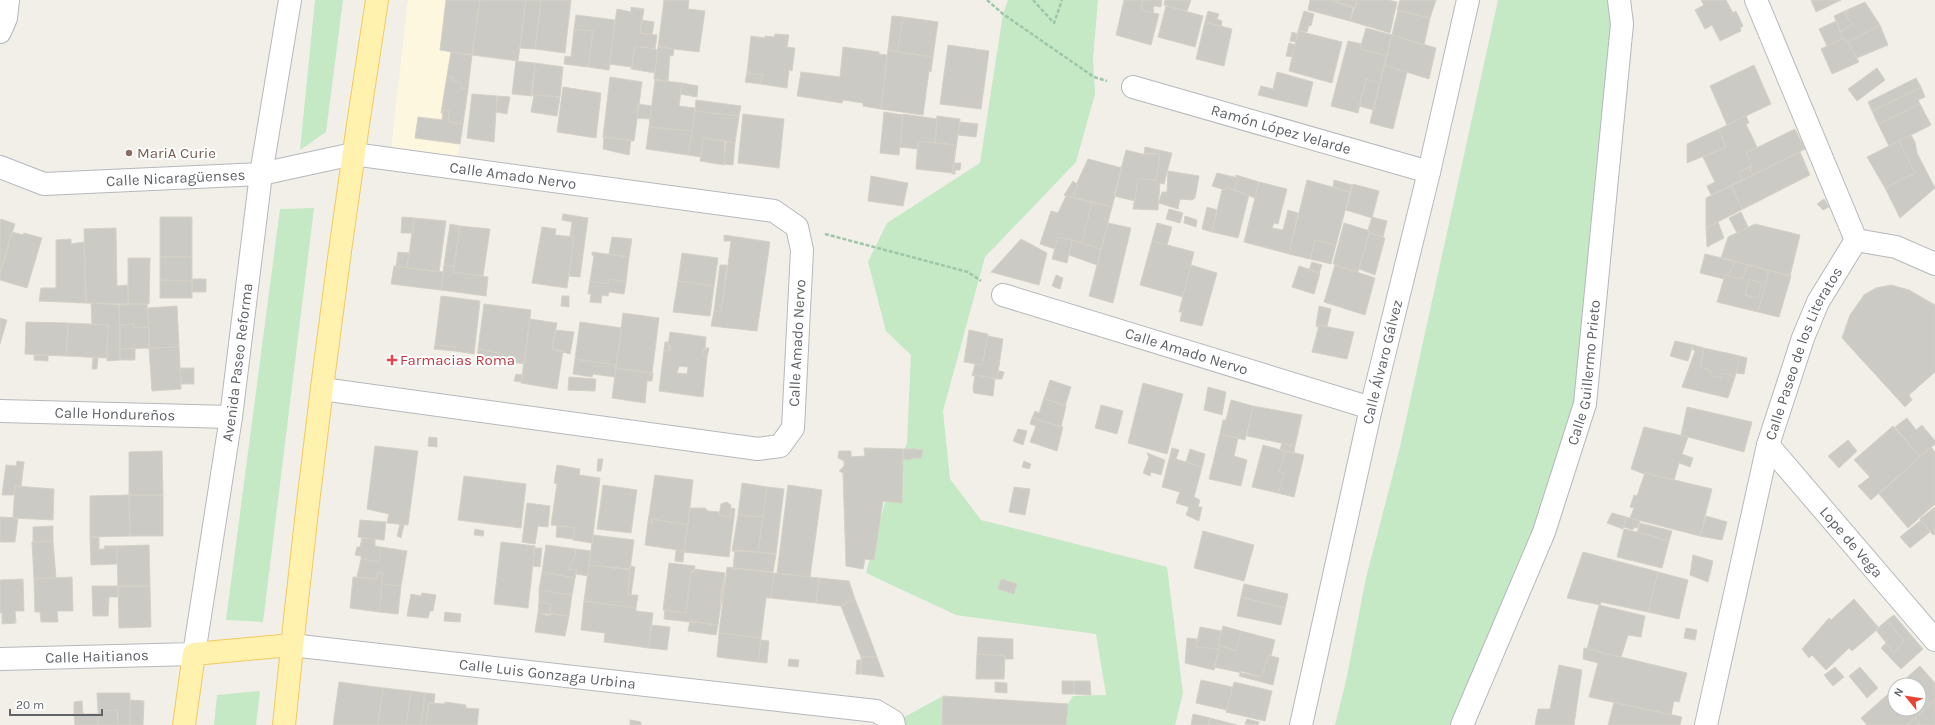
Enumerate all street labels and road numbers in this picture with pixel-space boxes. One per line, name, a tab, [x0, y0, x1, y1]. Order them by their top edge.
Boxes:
street label: Ramón López Velarde	[1209, 101, 1353, 158]
street label: Calle Amado Nervo	[448, 158, 578, 193]
street label: Calle Nicaragüenses	[106, 166, 246, 190]
street label: Calle Paseo de los Literatos	[1761, 264, 1846, 443]
street label: Calle Amado Nervo	[785, 279, 809, 407]
street label: Avenida Paseo Reforma	[218, 282, 256, 443]
street label: Calle Álvaro Gálvez	[1359, 298, 1406, 426]
street label: Calle Guillermo Prieto	[1563, 299, 1604, 448]
street label: Calle Amado Nervo	[1123, 324, 1250, 379]
street label: Calle Hondureños	[54, 403, 176, 425]
street label: Lope de Vega	[1816, 503, 1887, 581]
street label: Calle Haitianos	[45, 646, 149, 667]
street label: Calle Luis Gonzaga Urbina	[458, 655, 637, 693]

